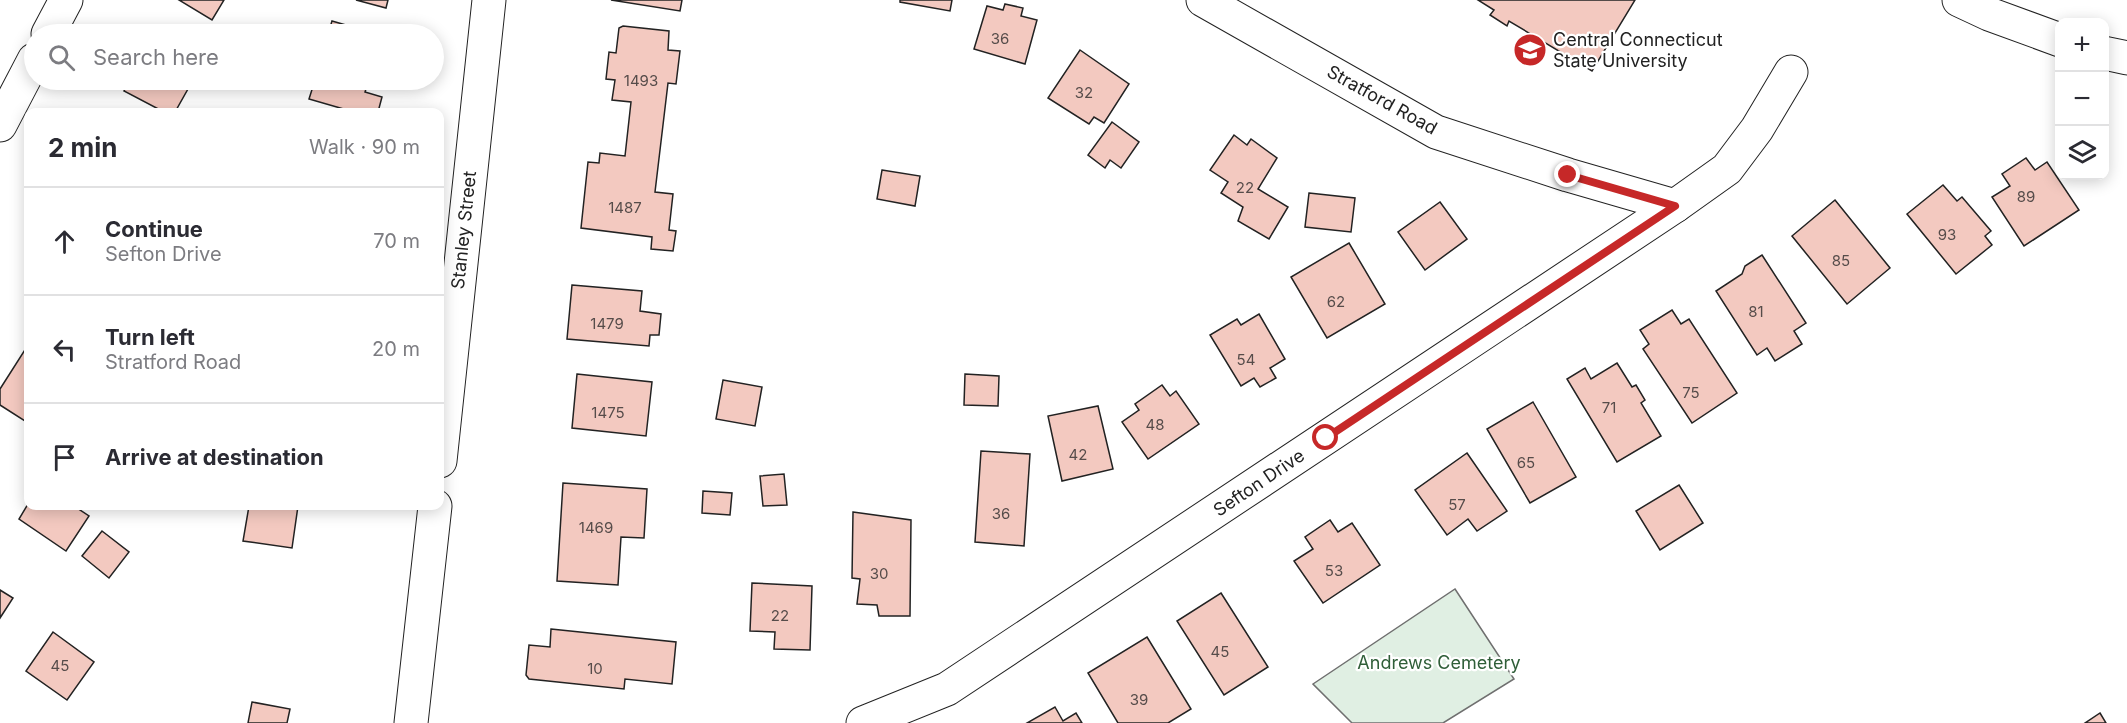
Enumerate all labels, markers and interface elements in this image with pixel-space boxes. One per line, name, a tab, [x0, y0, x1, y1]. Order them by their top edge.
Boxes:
map controls	[2055, 18, 2109, 180]
button: +	[2055, 18, 2109, 72]
search box	[24, 24, 444, 90]
house number: 36	[991, 29, 1009, 48]
place label: Central Connecticut State University	[1553, 29, 1723, 71]
school or university icon: Central Connecticut State University	[1512, 32, 1548, 68]
icon: search	[45, 41, 78, 74]
text: Search here	[93, 44, 219, 70]
street label: Stratford Road	[1323, 61, 1441, 138]
house number: 1493	[624, 71, 658, 90]
button: −	[2055, 72, 2109, 126]
house number: 32	[1075, 83, 1093, 102]
button: layers	[2055, 126, 2109, 180]
text: 2 min	[48, 132, 118, 163]
text: Walk · 90 m	[309, 135, 420, 159]
route end	[1554, 161, 1580, 187]
street label: Stanley Street	[447, 170, 480, 290]
house number: 22	[1236, 178, 1254, 197]
house number: 89	[2017, 187, 2035, 206]
house number: 1487	[608, 198, 642, 217]
text: Continue	[105, 216, 203, 242]
icon: ahead	[48, 225, 81, 258]
house number: 93	[1938, 225, 1956, 244]
text: 70 m	[373, 229, 420, 253]
text: Sefton Drive	[105, 242, 222, 266]
house number: 85	[1832, 251, 1850, 270]
house number: 62	[1327, 292, 1345, 311]
house number: 81	[1748, 302, 1764, 321]
house number: 1479	[590, 314, 624, 333]
text: Turn left	[105, 324, 195, 350]
icon: left	[48, 333, 81, 366]
text: 20 m	[372, 337, 420, 361]
text: Stratford Road	[105, 350, 241, 374]
house number: 54	[1237, 350, 1255, 369]
house number: 75	[1682, 383, 1700, 402]
house number: 71	[1602, 398, 1616, 417]
house number: 1475	[591, 403, 625, 422]
house number: 48	[1146, 415, 1164, 434]
route start	[1312, 424, 1338, 450]
icon: arrive	[48, 441, 81, 474]
text: Arrive at destination	[105, 444, 324, 470]
house number: 42	[1069, 445, 1087, 464]
street label: Sefton Drive	[1209, 445, 1308, 521]
house number: 65	[1517, 453, 1535, 472]
house number: 57	[1448, 495, 1466, 514]
house number: 36	[992, 504, 1010, 523]
house number: 1469	[579, 518, 613, 537]
house number: 53	[1325, 561, 1343, 580]
house number: 30	[870, 564, 888, 583]
house number: 22	[771, 606, 789, 625]
house number: 45	[1211, 642, 1229, 661]
park label: Andrews Cemetery	[1357, 652, 1521, 673]
house number: 45	[51, 656, 69, 675]
house number: 10	[587, 659, 603, 678]
house number: 39	[1130, 690, 1148, 709]

